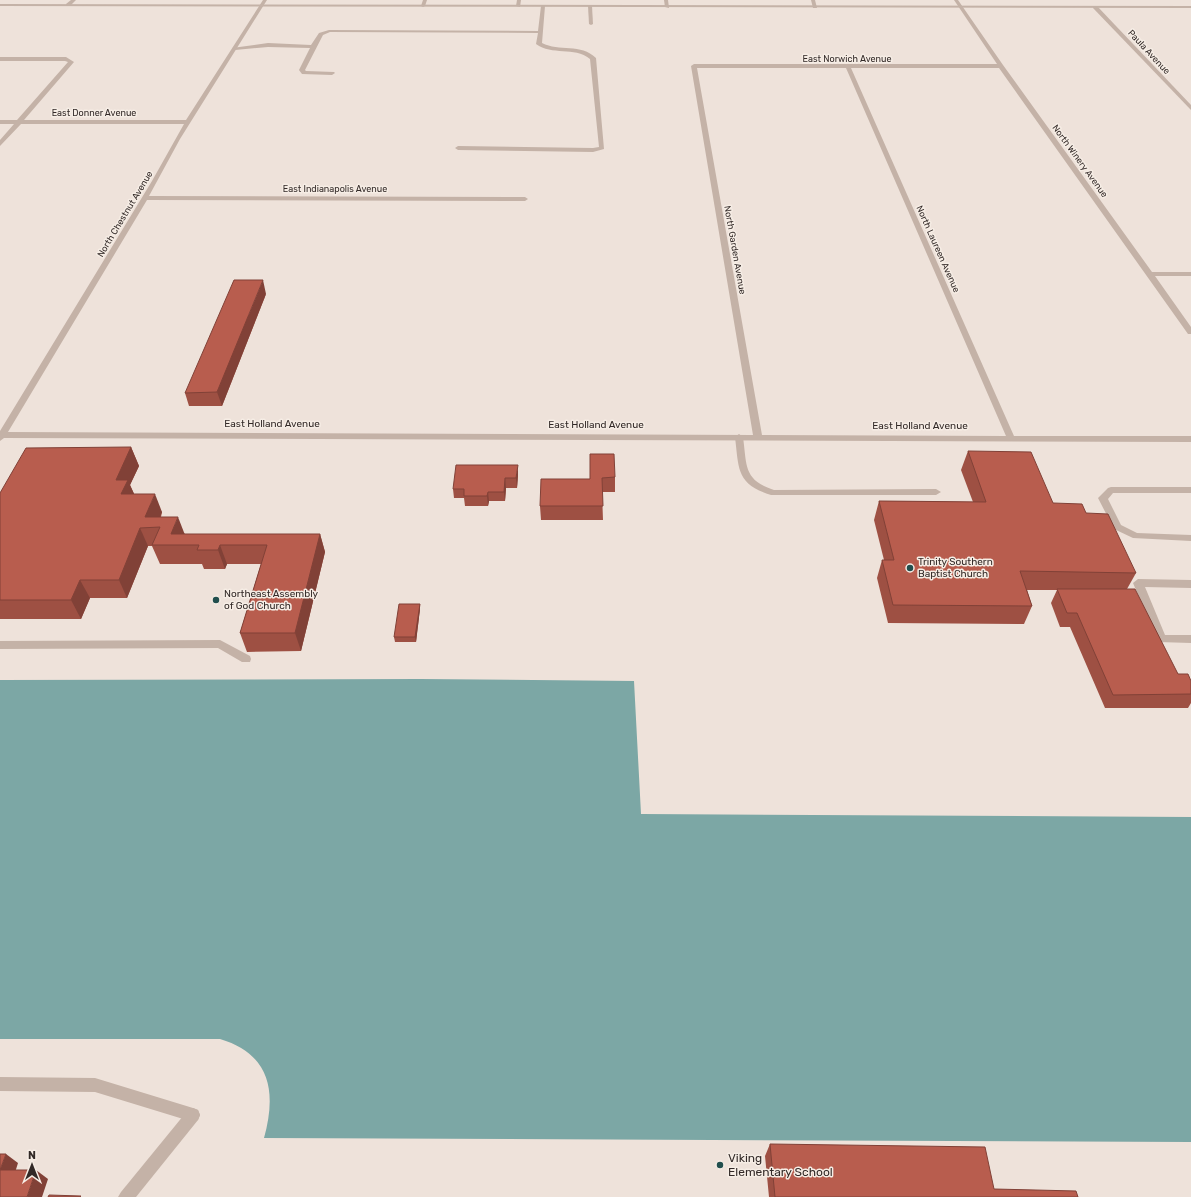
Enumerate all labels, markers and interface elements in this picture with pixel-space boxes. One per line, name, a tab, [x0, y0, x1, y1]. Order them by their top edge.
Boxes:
street label: Paula Avenue	[1126, 28, 1172, 76]
street label: East Norwich Avenue	[803, 54, 891, 64]
street label: East Donner Avenue	[52, 108, 136, 118]
street label: North Winery Avenue	[1050, 123, 1110, 199]
street label: North Chestnut Avenue	[95, 169, 155, 259]
street label: East Indianapolis Avenue	[283, 184, 387, 194]
street label: North Laureen Avenue	[914, 204, 962, 294]
street label: North Garden Avenue	[722, 205, 748, 295]
street label: East Holland Avenue	[224, 418, 320, 430]
street label: East Holland Avenue	[548, 419, 644, 431]
street label: East Holland Avenue	[872, 420, 968, 432]
place label: Trinity Southern Baptist Church	[918, 556, 993, 580]
marker: Trinity Southern Baptist Church	[905, 563, 915, 573]
place label: Northeast Assembly of God Church	[224, 588, 319, 612]
marker: Northeast Assembly of God Church	[211, 595, 221, 605]
north arrow	[12, 1145, 52, 1185]
text: N	[28, 1149, 36, 1162]
place label: Viking Elementary School	[728, 1151, 833, 1179]
marker: Viking Elementary School	[715, 1160, 725, 1170]

